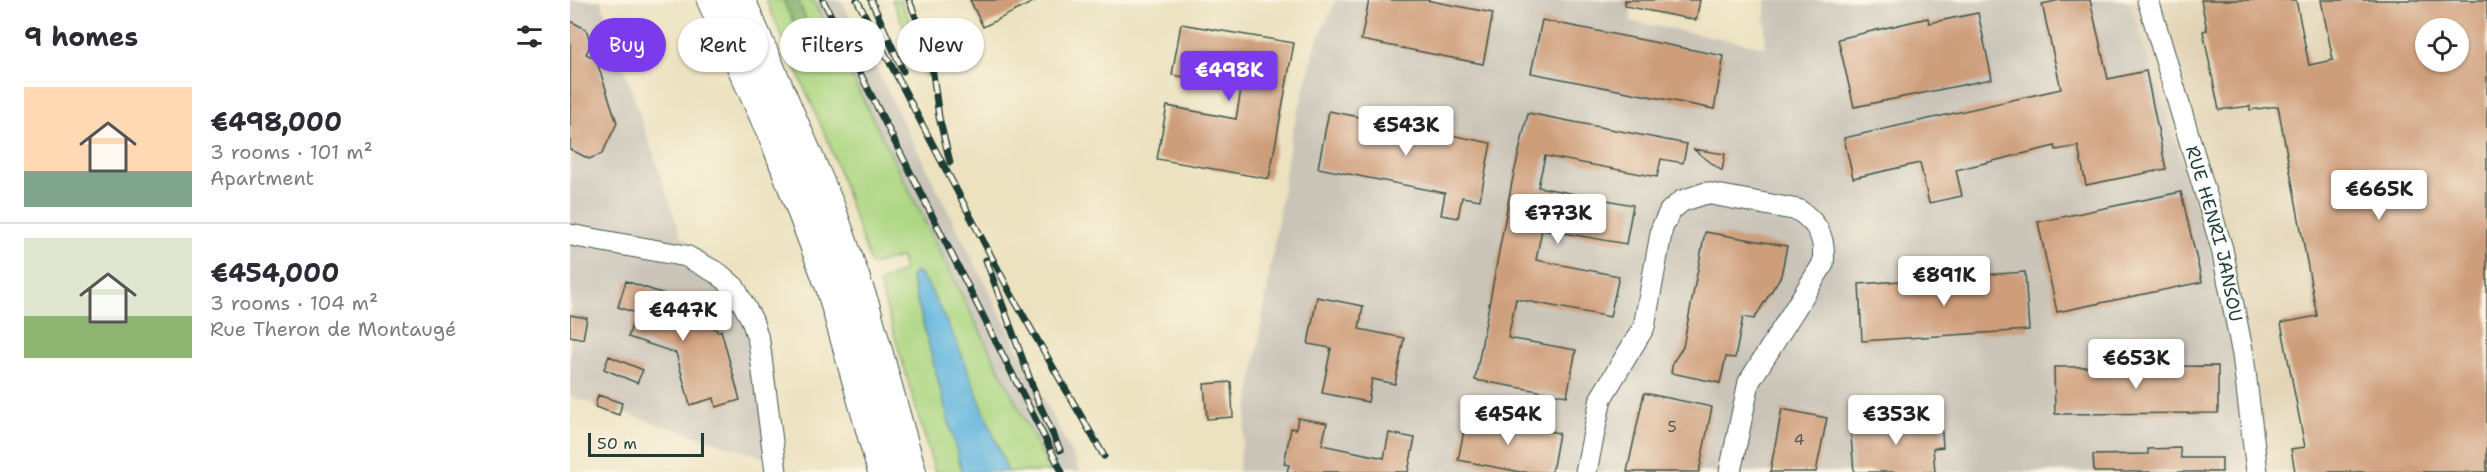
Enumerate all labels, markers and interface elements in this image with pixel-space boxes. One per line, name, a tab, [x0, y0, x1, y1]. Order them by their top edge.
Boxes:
chip: Buy	[588, 18, 666, 72]
chip: Rent	[678, 18, 768, 72]
chip: Filters	[780, 18, 885, 72]
chip: New	[897, 18, 984, 72]
map controls	[2415, 18, 2469, 72]
button: locate	[2415, 18, 2469, 72]
text: 9 homes	[24, 19, 138, 54]
icon: filters	[513, 20, 546, 53]
pin: €498K	[1187, 51, 1271, 102]
text: €498K	[1194, 57, 1264, 83]
text: €498,000	[210, 104, 342, 139]
pin: €543K	[1364, 106, 1448, 157]
icon: home	[72, 111, 144, 183]
text: €543K	[1372, 112, 1440, 138]
text: 3 rooms · 101 m²	[210, 139, 373, 165]
street label: RUE HENRI JANSOU	[2180, 143, 2248, 324]
text: Apartment	[210, 165, 314, 191]
pin: €665K	[2337, 170, 2421, 221]
text: €665K	[2345, 176, 2413, 202]
pin: €773K	[1516, 194, 1600, 245]
text: €773K	[1524, 200, 1592, 226]
text: €454,000	[210, 255, 339, 290]
pin: €891K	[1902, 256, 1986, 307]
icon: home	[72, 262, 144, 334]
text: €891K	[1912, 262, 1976, 288]
text: 3 rooms · 104 m²	[210, 290, 378, 316]
pin: €447K	[641, 291, 725, 342]
text: €447K	[649, 297, 717, 323]
text: Rue Theron de Montaugé	[210, 316, 456, 342]
pin: €653K	[2094, 339, 2178, 390]
text: €653K	[2102, 345, 2170, 371]
pin: €454K	[1466, 395, 1550, 446]
pin: €353K	[1854, 395, 1938, 446]
text: €454K	[1474, 401, 1542, 427]
text: €353K	[1862, 401, 1930, 427]
house number: 5	[1667, 417, 1677, 437]
scale bar	[588, 430, 704, 458]
house number: 4	[1794, 430, 1804, 450]
text: 50 m	[597, 433, 637, 454]

